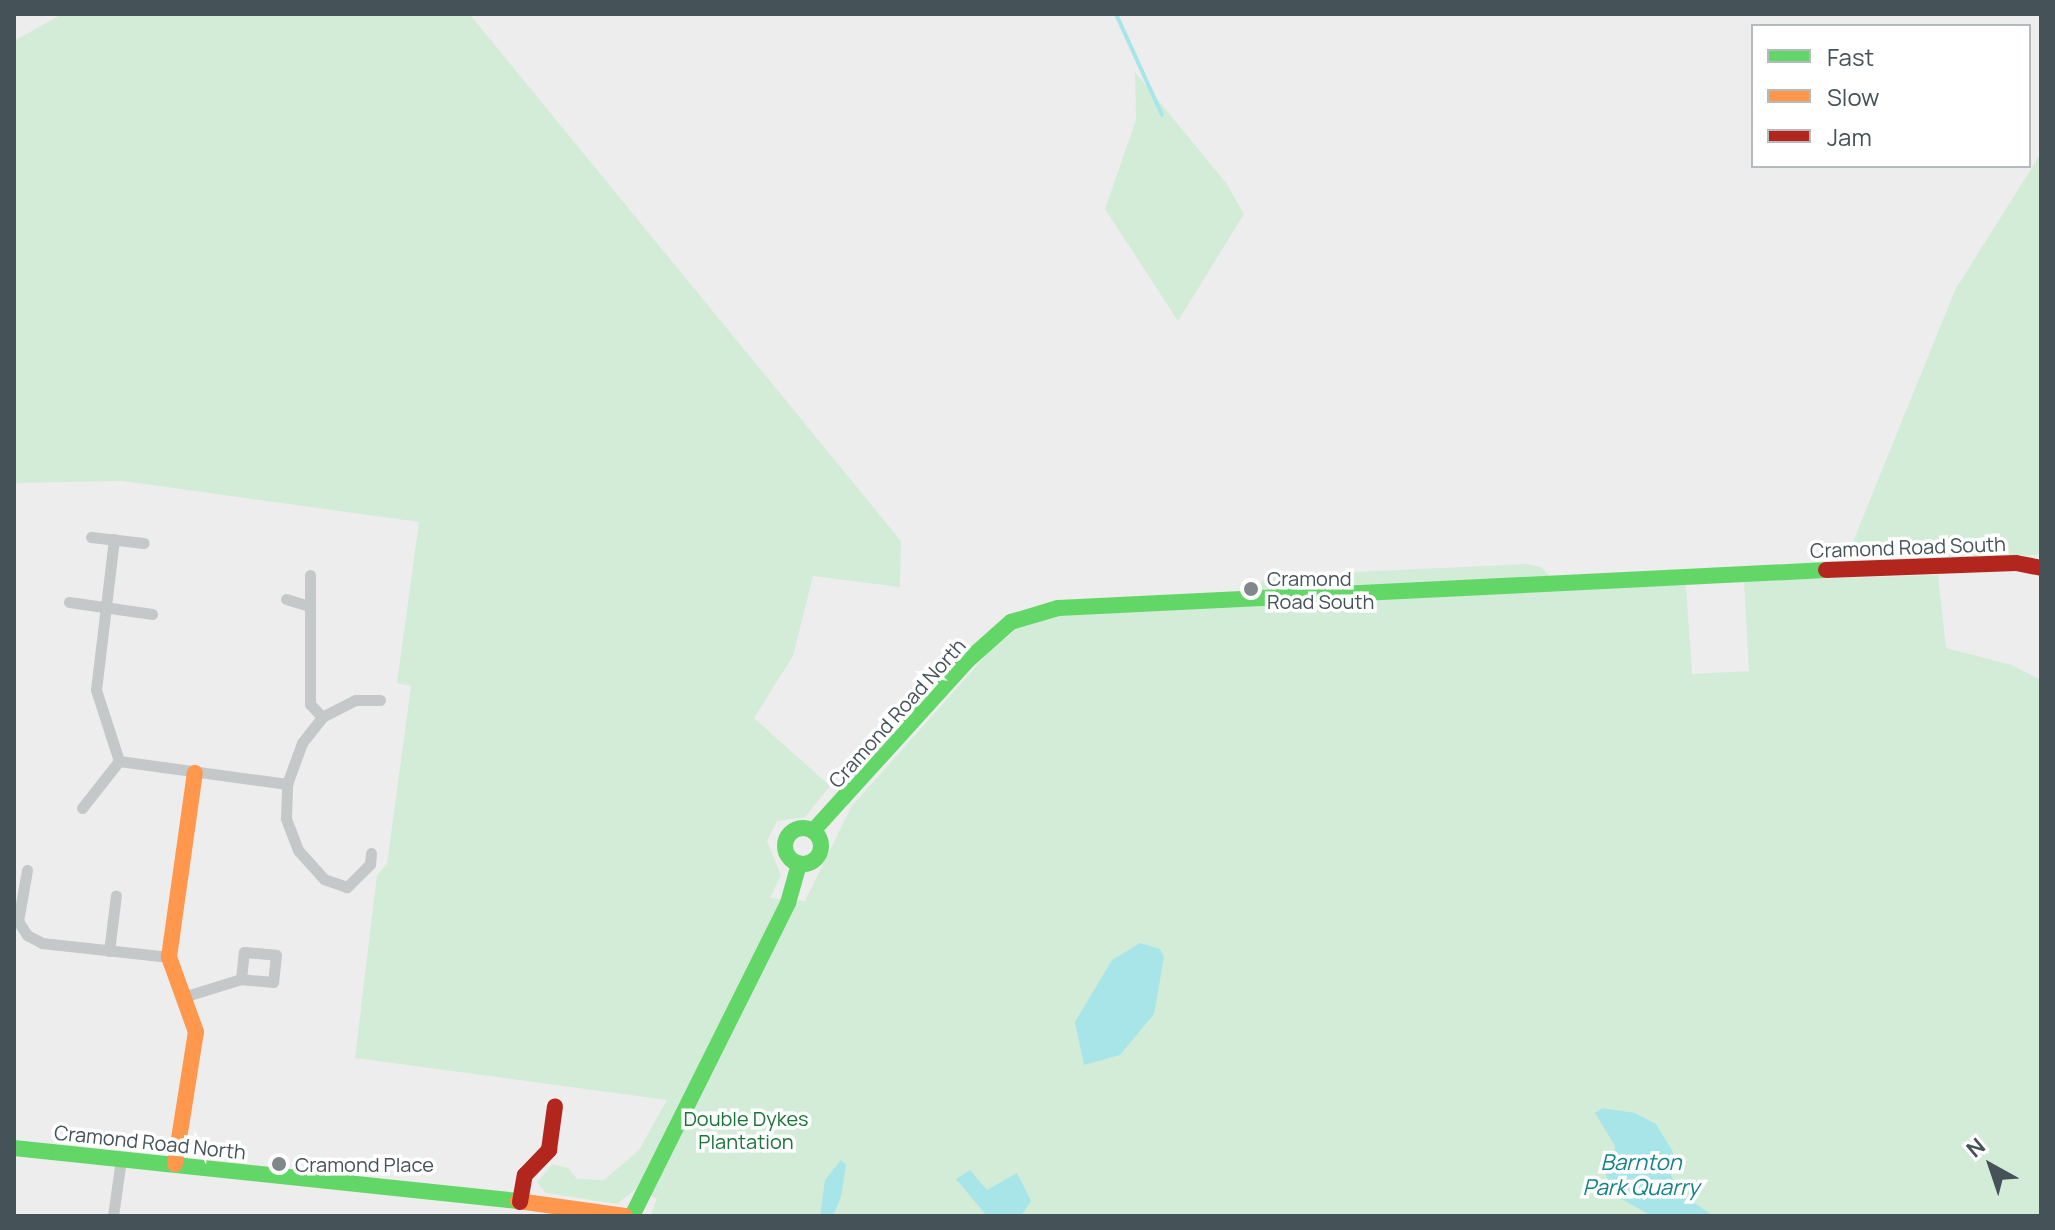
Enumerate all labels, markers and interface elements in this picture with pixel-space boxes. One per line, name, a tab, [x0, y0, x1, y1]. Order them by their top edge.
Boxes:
legend	[1751, 24, 2031, 168]
text: Fast	[1827, 40, 1874, 73]
text: Slow	[1827, 80, 1880, 113]
text: Jam	[1827, 120, 1872, 153]
street label: Cramond Road South	[1810, 532, 2006, 562]
place label: Cramond Road South	[1267, 566, 1374, 613]
marker: Cramond Road South	[1242, 580, 1260, 598]
street label: Cramond Road North	[824, 633, 970, 793]
park label: Double Dykes Plantation	[683, 1107, 809, 1154]
street label: Cramond Road North	[53, 1120, 247, 1164]
north arrow	[1951, 1126, 2031, 1206]
text: N	[1960, 1131, 1991, 1164]
water label: Barnton Park Quarry	[1583, 1149, 1699, 1200]
place label: Cramond Place	[295, 1152, 434, 1176]
marker: Cramond Place	[270, 1155, 288, 1173]

